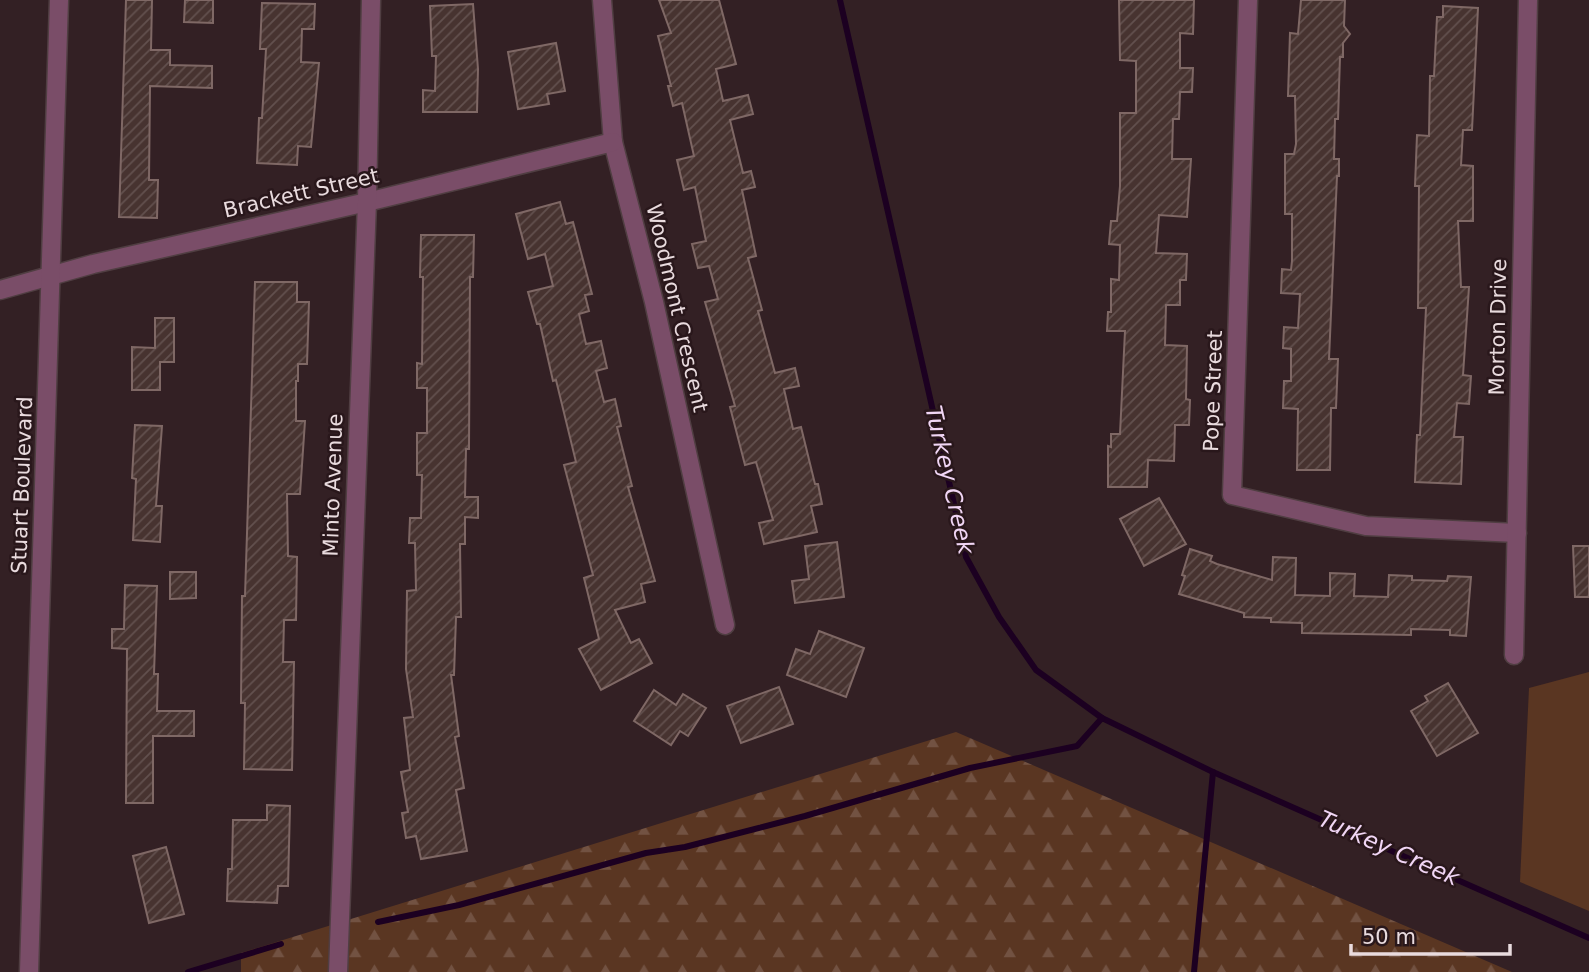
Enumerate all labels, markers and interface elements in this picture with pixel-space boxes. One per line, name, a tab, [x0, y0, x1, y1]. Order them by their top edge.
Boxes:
street label: Brackett Street	[221, 163, 381, 223]
street label: Woodmont Crescent	[641, 202, 713, 414]
street label: Morton Drive	[1485, 258, 1511, 396]
street label: Pope Street	[1199, 330, 1227, 452]
street label: Stuart Boulevard	[7, 396, 37, 574]
water label: Turkey Creek	[920, 403, 980, 558]
street label: Minto Avenue	[319, 413, 347, 557]
water label: Turkey Creek	[1315, 805, 1465, 891]
scale bar	[1351, 912, 1510, 956]
text: 50 m	[1362, 925, 1416, 949]

